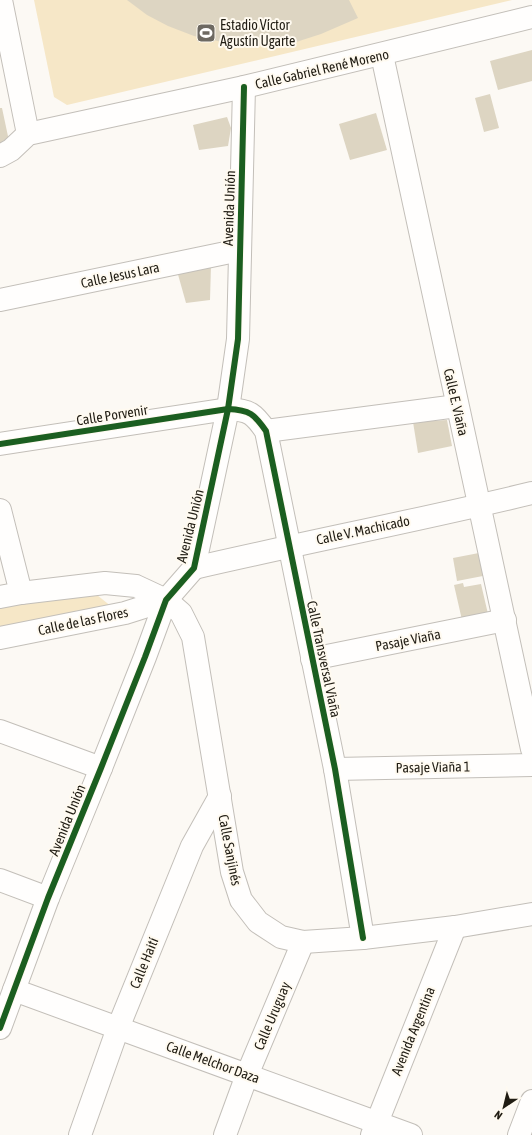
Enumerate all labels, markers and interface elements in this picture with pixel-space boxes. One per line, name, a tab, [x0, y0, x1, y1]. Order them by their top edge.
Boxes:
place label: Estadio Víctor Agustín Ugarte	[220, 17, 295, 49]
sports icon: Estadio Víctor Agustín Ugarte	[195, 22, 217, 44]
street label: Calle Gabriel René Moreno	[254, 46, 390, 92]
street label: Avenida Unión	[220, 170, 238, 246]
street label: Calle Jesus Lara	[79, 259, 161, 291]
street label: Calle E. Viaña	[440, 367, 472, 437]
street label: Calle Porvenir	[75, 401, 150, 429]
street label: Avenida Unión	[173, 487, 207, 565]
street label: Calle V. Machicado	[315, 512, 411, 548]
street label: Calle Transversal Viaña	[304, 599, 344, 719]
street label: Calle de las Flores	[37, 604, 130, 638]
street label: Pasaje Viaña	[374, 626, 442, 654]
street label: Pasaje Viaña 1	[396, 758, 470, 776]
street label: Avenida Unión	[45, 782, 89, 858]
street label: Calle Sanjinés	[215, 813, 245, 887]
street label: Calle Haití	[127, 935, 161, 991]
street label: Calle Uruguay	[250, 979, 294, 1053]
street label: Avenida Argentina	[388, 984, 438, 1078]
street label: Calle Melchor Daza	[164, 1038, 262, 1086]
north arrow	[484, 1087, 524, 1127]
text: N	[492, 1108, 504, 1122]

